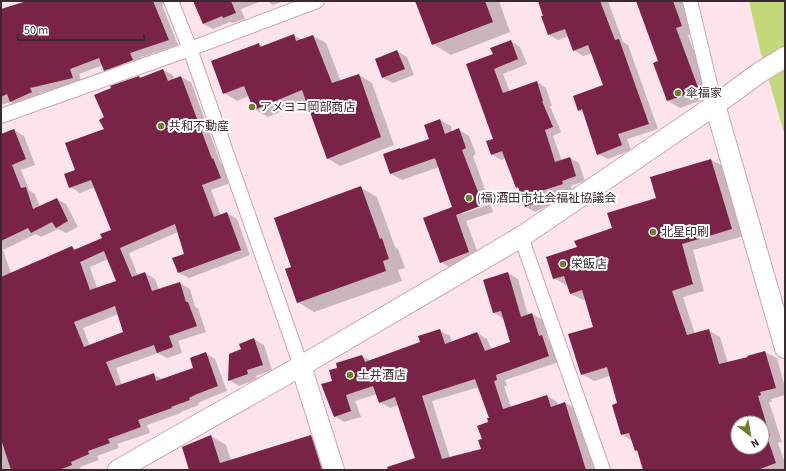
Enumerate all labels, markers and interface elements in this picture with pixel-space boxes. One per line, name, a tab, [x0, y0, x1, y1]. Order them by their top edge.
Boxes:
scale bar	[18, 16, 144, 42]
text: 50 m	[24, 22, 48, 39]
place label: 傘福家	[686, 85, 722, 102]
marker: 傘福家	[673, 88, 683, 98]
place label: アメヨコ岡部商店	[260, 99, 355, 116]
marker: アメヨコ岡部商店	[247, 102, 257, 112]
place label: 共和不動産	[169, 118, 229, 135]
marker: 共和不動産	[156, 121, 166, 131]
place label: (福)酒田市社会福祉協議会	[477, 190, 616, 207]
marker: (福)酒田市社会福祉協議会	[464, 193, 474, 203]
place label: 北星印刷	[661, 224, 709, 241]
marker: 北星印刷	[648, 227, 658, 237]
place label: 栄飯店	[571, 256, 607, 273]
marker: 栄飯店	[558, 259, 568, 269]
place label: 土井酒店	[358, 367, 406, 384]
marker: 土井酒店	[345, 370, 355, 380]
north arrow	[730, 415, 770, 455]
text: N	[748, 435, 762, 451]

